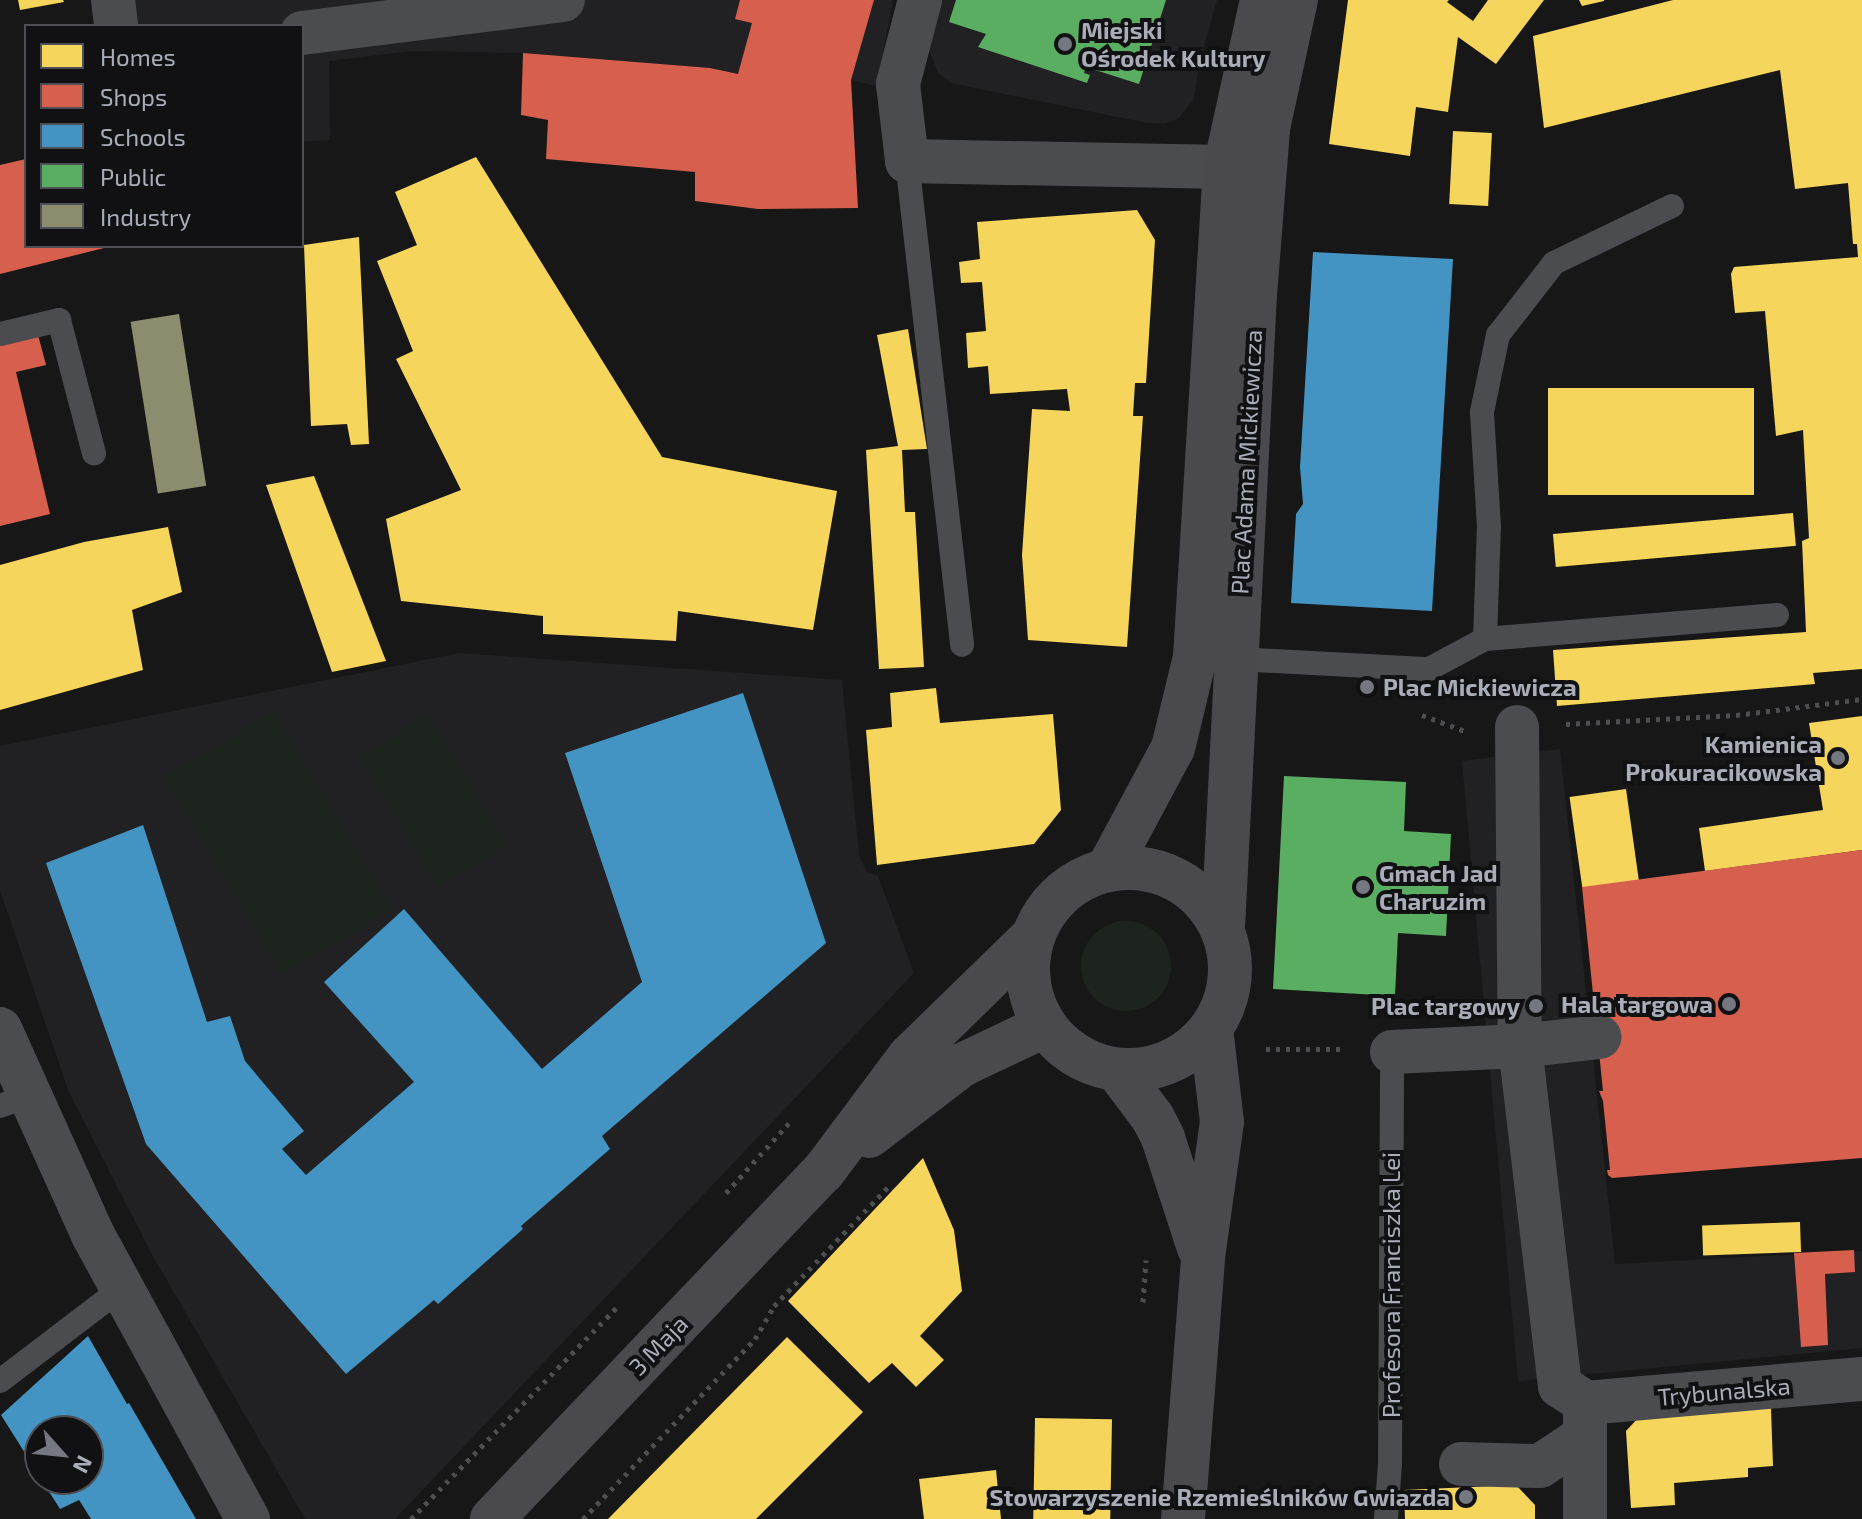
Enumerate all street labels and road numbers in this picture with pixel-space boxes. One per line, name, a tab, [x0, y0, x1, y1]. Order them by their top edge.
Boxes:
street label: Plac Adama Mickiewicza	[1225, 329, 1267, 595]
street label: Profesora Franciszka Lei	[1377, 1152, 1405, 1418]
street label: 3 Maja	[623, 1309, 693, 1381]
street label: Trybunalska	[1656, 1371, 1792, 1411]

